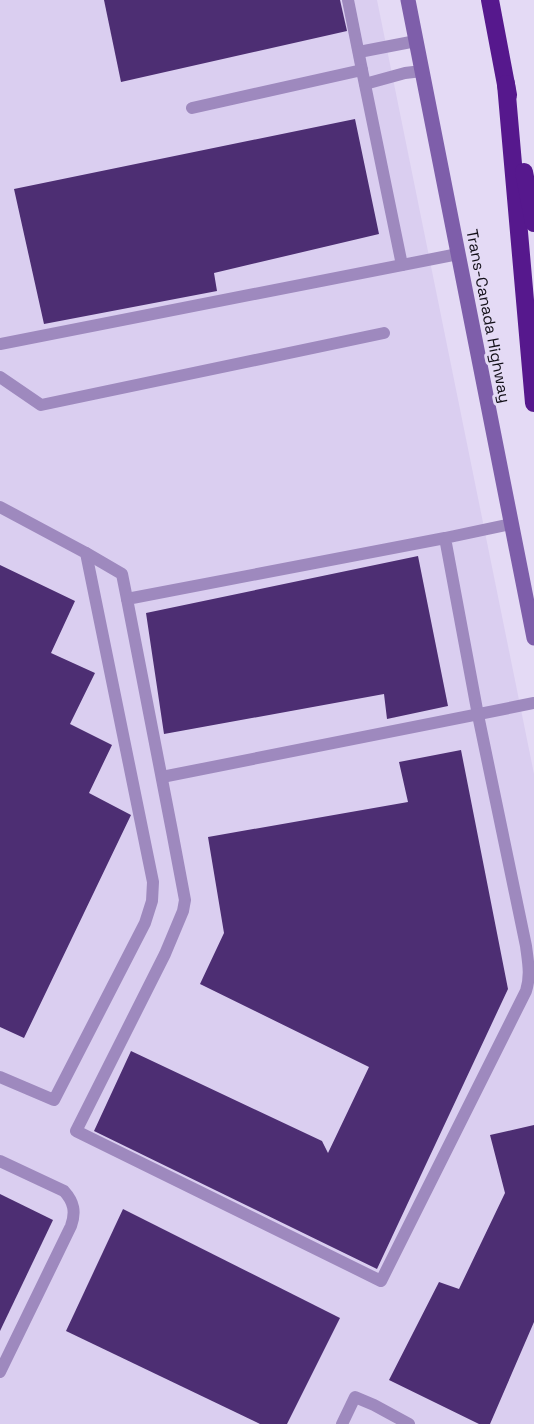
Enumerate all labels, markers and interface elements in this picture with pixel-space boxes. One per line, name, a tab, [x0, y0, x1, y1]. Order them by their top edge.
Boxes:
street label: Trans-Canada Highway	[461, 227, 516, 405]

